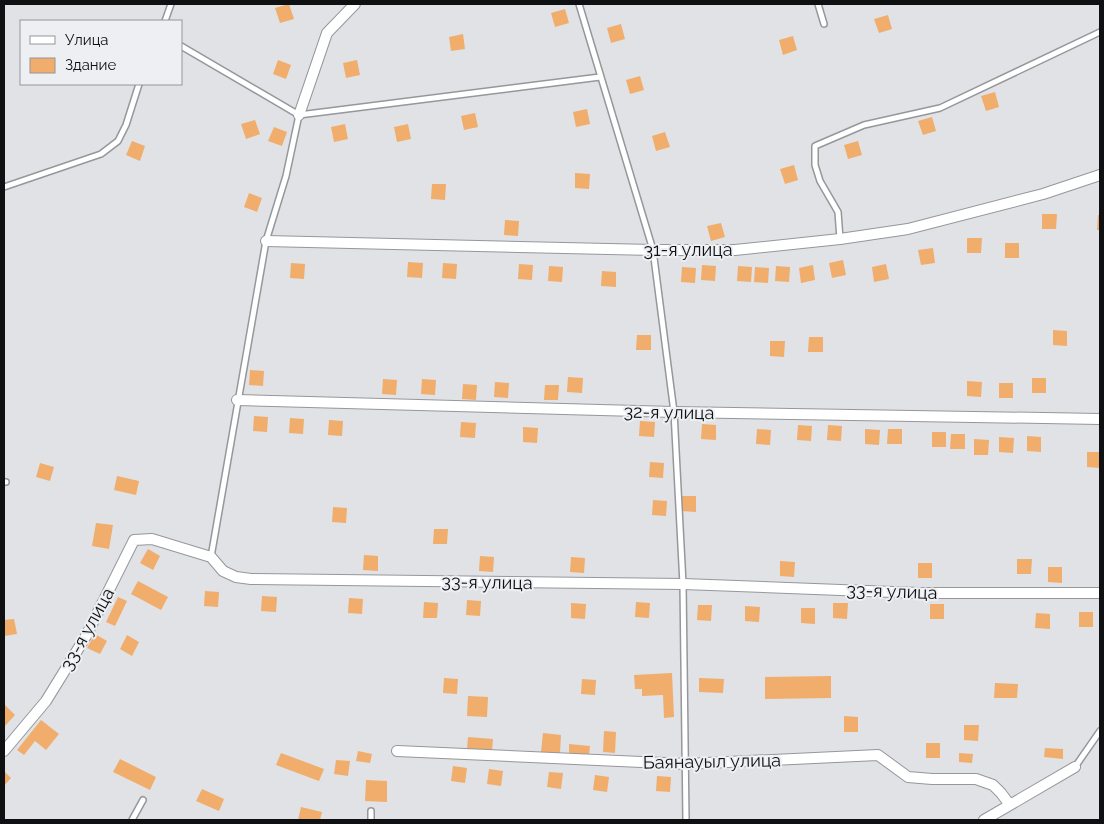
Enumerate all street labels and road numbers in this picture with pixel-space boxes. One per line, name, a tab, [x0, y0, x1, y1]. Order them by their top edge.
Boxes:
street label: 31-я улица	[643, 239, 733, 260]
street label: 32-я улица	[623, 401, 715, 423]
street label: 33-я улица	[441, 571, 533, 593]
street label: 33-я улица	[846, 579, 938, 603]
street label: 33-я улица	[56, 584, 118, 674]
street label: Баянауыл улица	[643, 749, 781, 773]

